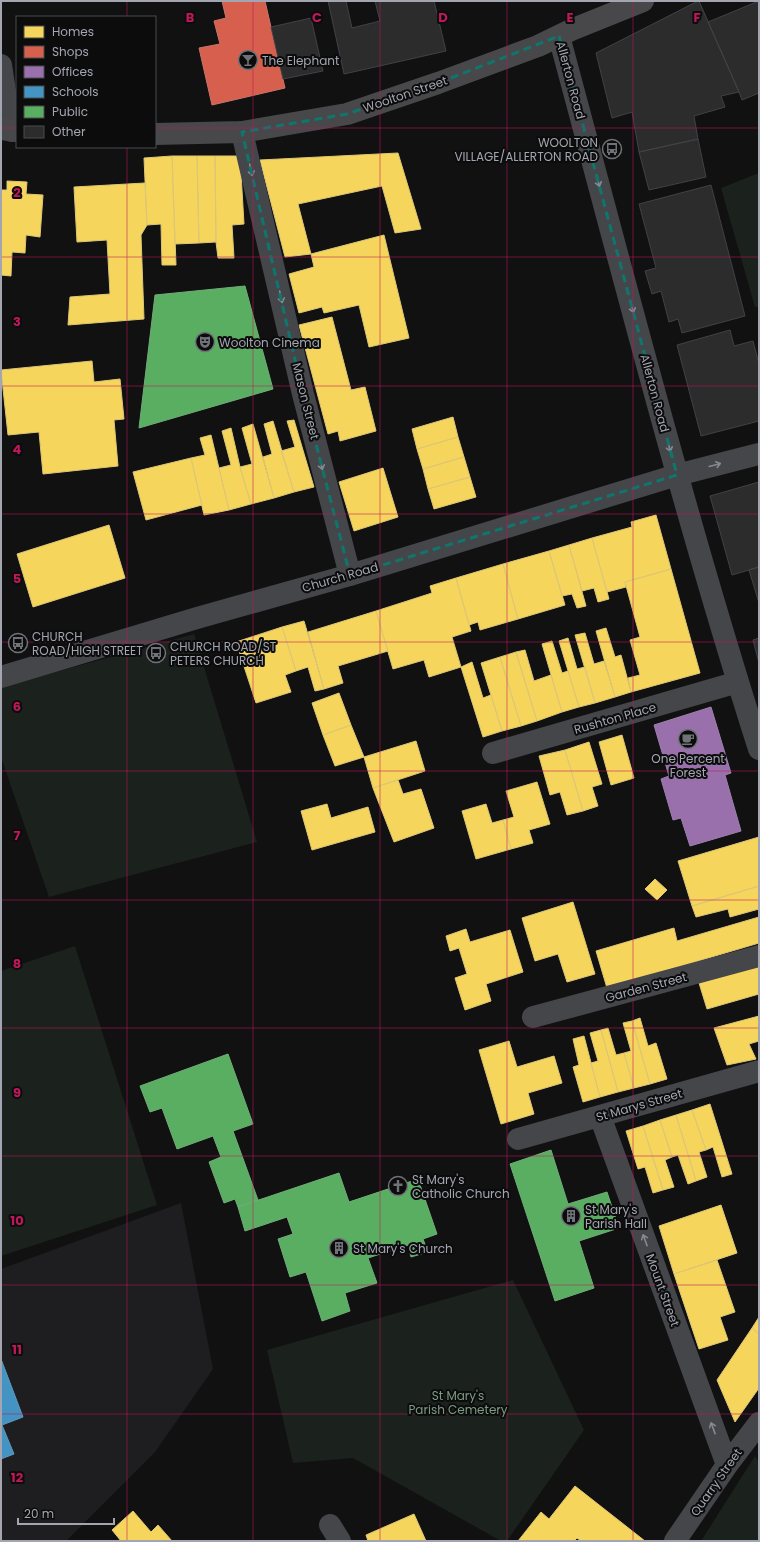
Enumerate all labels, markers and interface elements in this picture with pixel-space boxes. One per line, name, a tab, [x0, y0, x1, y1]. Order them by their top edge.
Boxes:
text: B	[186, 8, 195, 27]
text: C	[312, 8, 322, 27]
text: D	[438, 8, 448, 27]
text: E	[566, 8, 574, 27]
text: F	[693, 8, 701, 27]
legend	[16, 16, 156, 148]
text: Homes	[52, 23, 94, 40]
street label: Allerton Road	[552, 39, 590, 121]
text: Shops	[52, 43, 89, 60]
bar icon: The Elephant	[237, 49, 259, 71]
place label: The Elephant	[262, 52, 339, 69]
text: Offices	[52, 63, 93, 80]
street label: Woolton Street	[361, 72, 449, 116]
text: Schools	[52, 83, 99, 100]
text: Public	[52, 103, 88, 120]
text: Other	[52, 123, 86, 140]
place label: WOOLTON VILLAGE/ALLERTON ROAD	[455, 134, 598, 165]
bus stop icon: WOOLTON VILLAGE/ALLERTON ROAD	[601, 138, 623, 160]
one-way arrow	[248, 163, 255, 176]
one-way arrow	[595, 175, 602, 188]
text: 2	[13, 183, 21, 202]
one-way arrow	[277, 290, 285, 303]
one-way arrow	[629, 300, 636, 313]
text: 3	[13, 312, 21, 331]
theatre icon: Woolton Cinema	[194, 331, 216, 353]
place label: Woolton Cinema	[219, 334, 320, 351]
street label: Allerton Road	[636, 352, 674, 434]
street label: Mason Street	[288, 361, 324, 441]
one-way arrow	[666, 439, 673, 452]
text: 4	[13, 440, 22, 459]
one-way arrow	[318, 457, 326, 470]
one-way arrow	[708, 461, 721, 468]
street label: Church Road	[300, 558, 380, 596]
text: 5	[13, 569, 21, 588]
place label: CHURCH ROAD/HIGH STREET	[32, 628, 143, 659]
bus stop icon: CHURCH ROAD/HIGH STREET	[7, 632, 29, 654]
place label: CHURCH ROAD/ST PETERS CHURCH	[170, 638, 277, 669]
bus stop icon: CHURCH ROAD/ST PETERS CHURCH	[145, 642, 167, 664]
text: 6	[13, 697, 21, 716]
street label: Rushton Place	[572, 698, 658, 738]
cafe icon: One Percent Forest	[677, 728, 699, 750]
place label: One Percent Forest	[651, 750, 725, 781]
text: 7	[14, 826, 21, 845]
text: 8	[13, 954, 21, 973]
street label: Garden Street	[603, 968, 689, 1006]
text: 9	[13, 1083, 21, 1102]
street label: St Marys Street	[594, 1085, 684, 1125]
place label: St Mary's Catholic Church	[412, 1171, 510, 1202]
church icon: St Mary's Catholic Church	[387, 1175, 409, 1197]
place label: St Mary's Parish Hall	[585, 1201, 647, 1232]
building icon: St Mary's Parish Hall	[560, 1205, 582, 1227]
text: 10	[10, 1211, 24, 1230]
one-way arrow	[641, 1234, 648, 1247]
building icon: St Mary's Church	[328, 1237, 350, 1259]
place label: St Mary's Church	[353, 1240, 453, 1257]
street label: Mount Street	[642, 1251, 684, 1329]
text: 11	[12, 1340, 22, 1359]
park label: St Mary's Parish Cemetery	[408, 1387, 508, 1418]
one-way arrow	[709, 1423, 717, 1435]
street label: Quarry Street	[686, 1445, 746, 1519]
text: 12	[11, 1468, 24, 1487]
scale bar	[18, 1500, 114, 1526]
text: 20 m	[24, 1505, 54, 1522]

